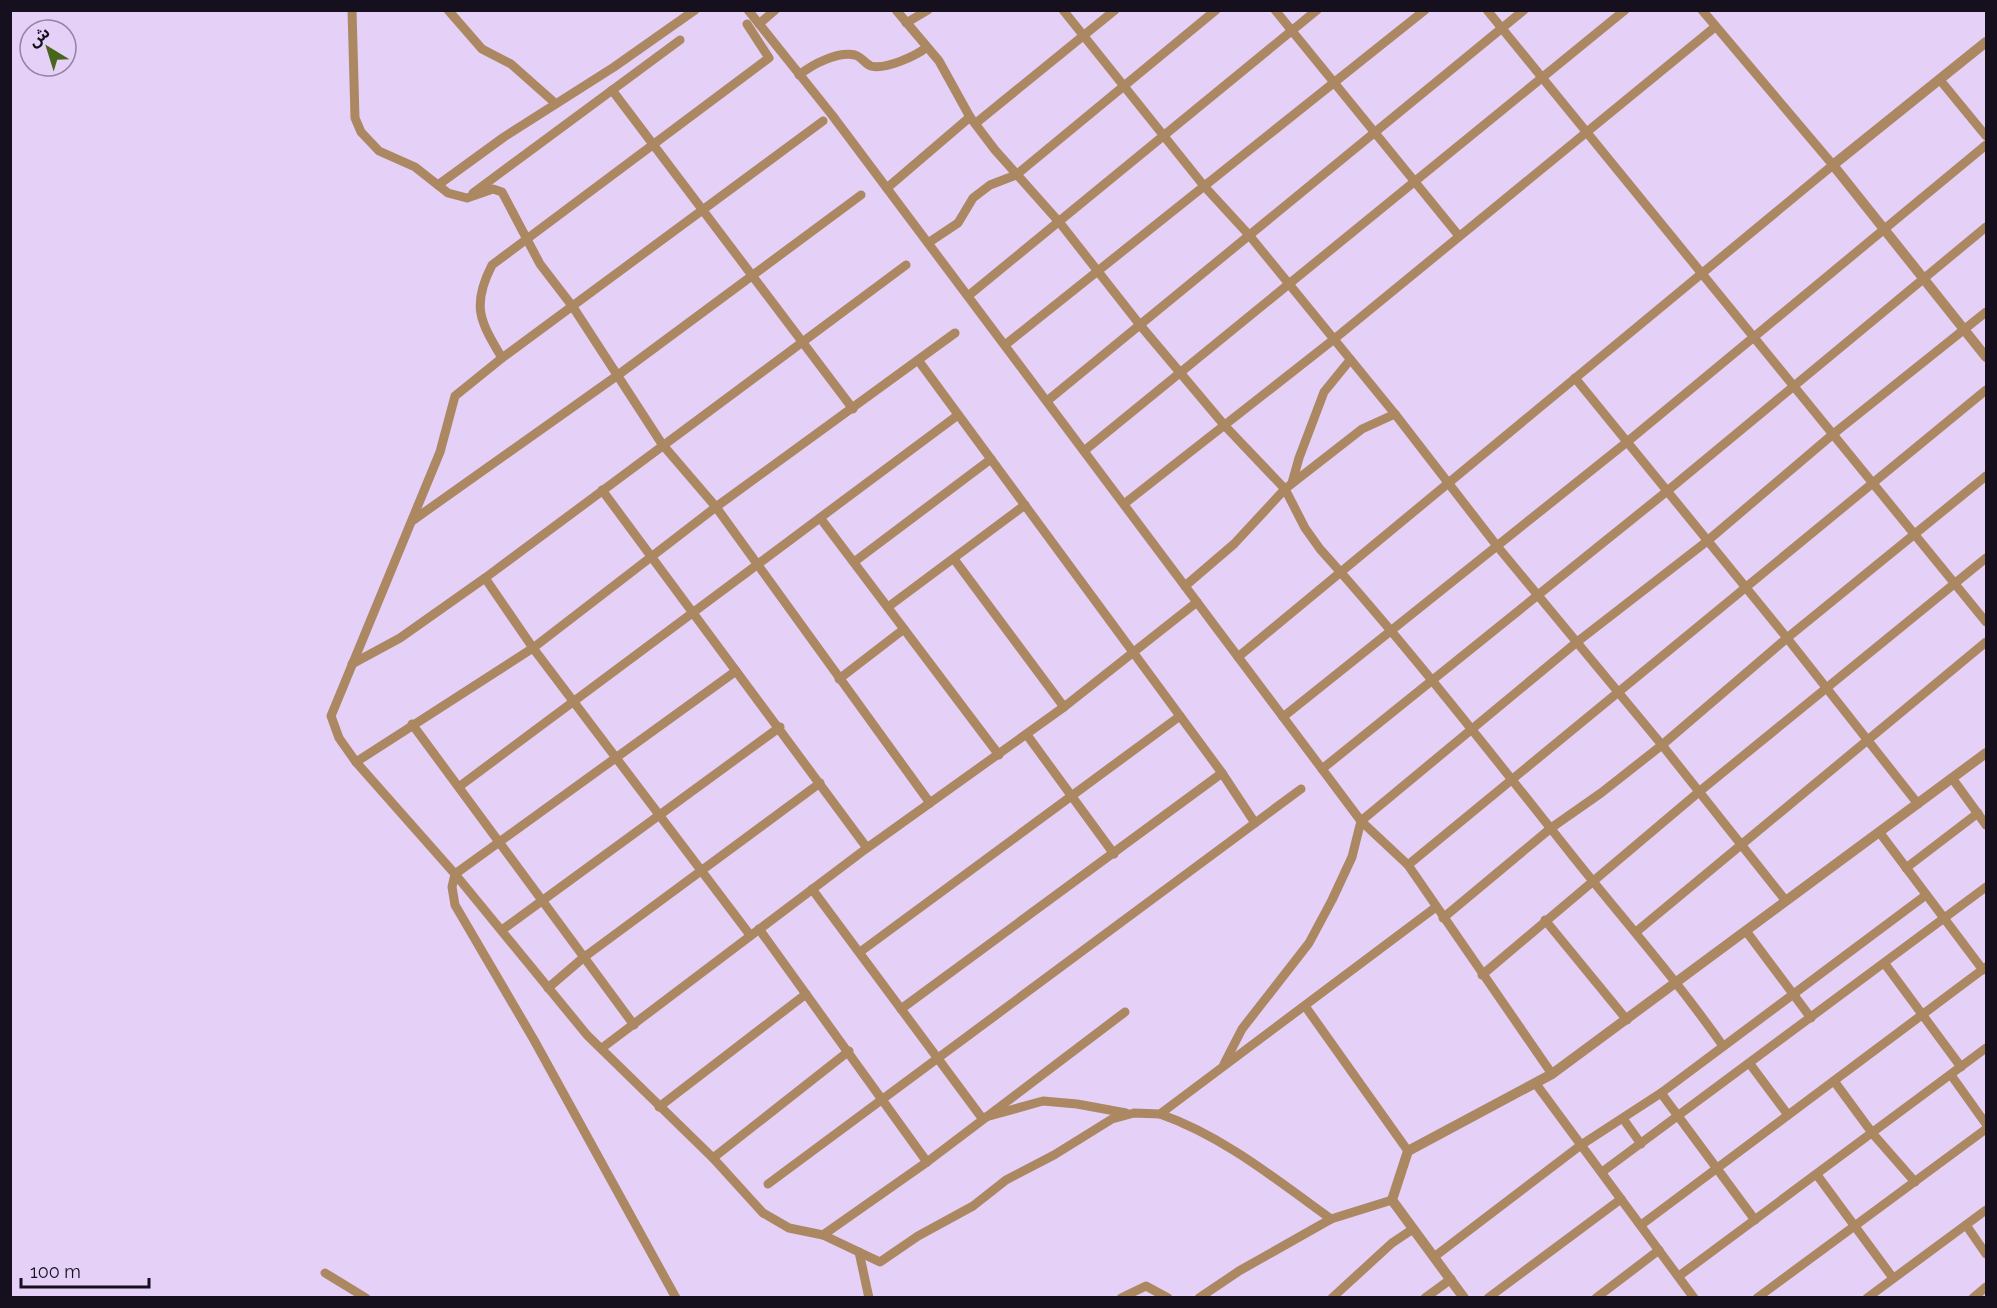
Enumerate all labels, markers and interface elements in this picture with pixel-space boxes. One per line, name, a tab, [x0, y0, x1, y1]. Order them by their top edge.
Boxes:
north arrow	[18, 18, 78, 78]
text: ش	[25, 22, 54, 51]
scale bar	[21, 1251, 148, 1289]
text: 100 m	[30, 1261, 81, 1282]

